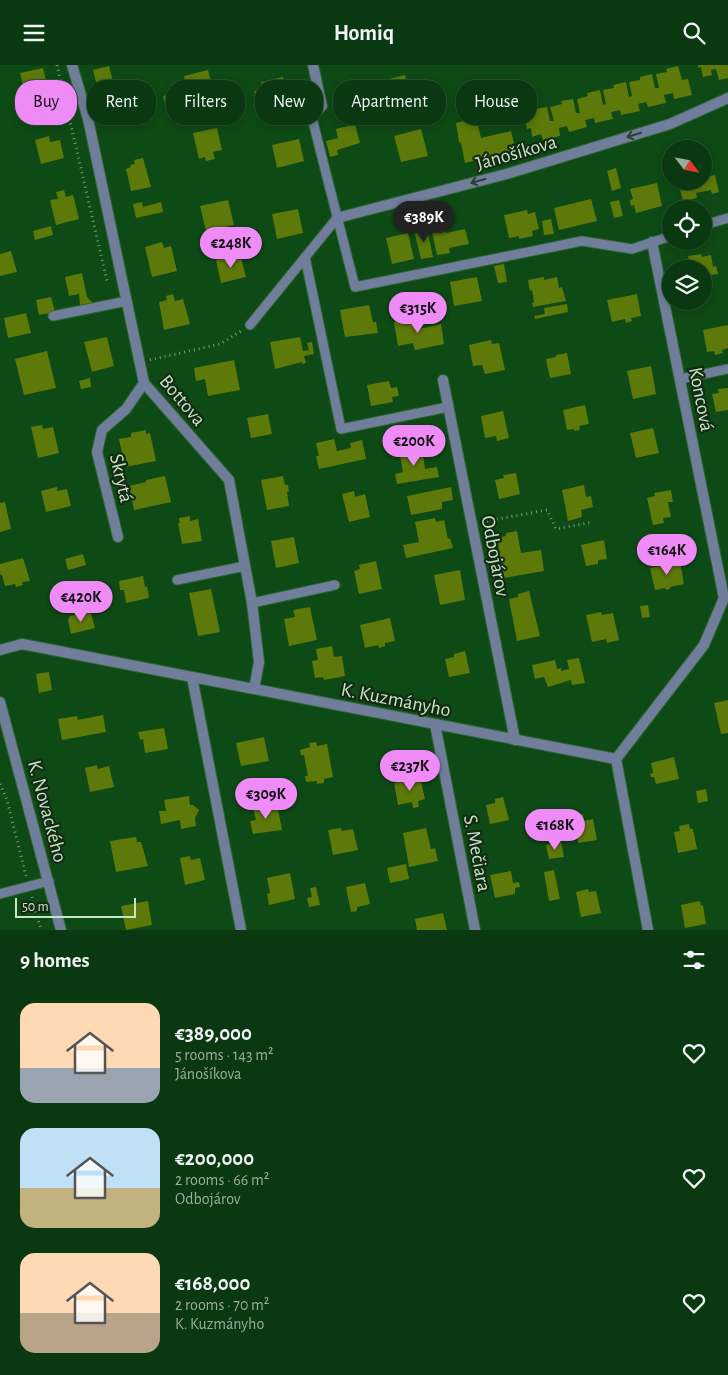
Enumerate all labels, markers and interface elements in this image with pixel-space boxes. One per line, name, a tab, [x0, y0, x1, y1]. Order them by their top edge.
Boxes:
icon: menu	[20, 19, 48, 47]
icon: search	[680, 19, 708, 47]
text: Homiq	[334, 22, 394, 44]
chip: Buy	[15, 80, 77, 125]
chip: Rent	[87, 80, 156, 125]
chip: Filters	[166, 80, 245, 125]
chip: New	[255, 80, 323, 125]
chip: Apartment	[333, 80, 446, 125]
chip: House	[456, 80, 537, 125]
one-way arrow	[627, 131, 642, 140]
street label: Jánošíkova	[474, 132, 559, 174]
north arrow	[662, 140, 712, 190]
map controls	[662, 140, 712, 310]
one-way arrow	[471, 177, 487, 187]
button: locate	[662, 200, 712, 250]
pin: €389K	[389, 201, 459, 243]
text: €389K	[404, 209, 444, 225]
pin: €248K	[196, 227, 266, 269]
text: €248K	[211, 235, 251, 251]
button: layers	[662, 260, 712, 310]
pin: €315K	[383, 291, 453, 334]
text: €315K	[400, 300, 436, 316]
street label: Koncová	[685, 365, 717, 433]
street label: Bottova	[155, 371, 209, 430]
pin: €200K	[379, 425, 449, 467]
text: €200K	[393, 433, 435, 449]
street label: Skrytá	[106, 452, 136, 504]
street label: Odbojárov	[477, 514, 513, 599]
pin: €164K	[632, 533, 702, 576]
text: €164K	[648, 542, 686, 558]
pin: €420K	[46, 581, 116, 623]
text: €420K	[61, 589, 101, 605]
street label: K. Kuzmányho	[339, 680, 453, 720]
pin: €237K	[375, 749, 445, 792]
street label: K. Novackého	[24, 758, 70, 865]
text: €237K	[391, 758, 429, 774]
pin: €309K	[231, 777, 301, 820]
text: €309K	[246, 786, 286, 802]
pin: €168K	[520, 809, 590, 851]
street label: S. Mečiara	[460, 813, 494, 893]
text: €168K	[536, 817, 574, 833]
scale bar	[15, 895, 136, 918]
text: 50 m	[22, 900, 49, 914]
icon: filters	[680, 946, 708, 974]
text: 9 homes	[20, 950, 90, 971]
icon: home	[60, 1023, 120, 1083]
text: €389,000	[175, 1023, 252, 1044]
icon: heart	[680, 1039, 708, 1067]
text: 5 rooms · 143 m²	[175, 1047, 274, 1063]
text: Jánošíkova	[175, 1066, 241, 1082]
icon: home	[60, 1148, 120, 1208]
text: €200,000	[175, 1148, 254, 1169]
icon: heart	[680, 1164, 708, 1192]
text: 2 rooms · 66 m²	[175, 1172, 269, 1188]
text: Odbojárov	[175, 1191, 241, 1207]
icon: home	[60, 1273, 120, 1333]
text: €168,000	[175, 1273, 251, 1294]
icon: heart	[680, 1289, 708, 1317]
text: 2 rooms · 70 m²	[175, 1297, 269, 1313]
text: K. Kuzmányho	[175, 1316, 264, 1332]

